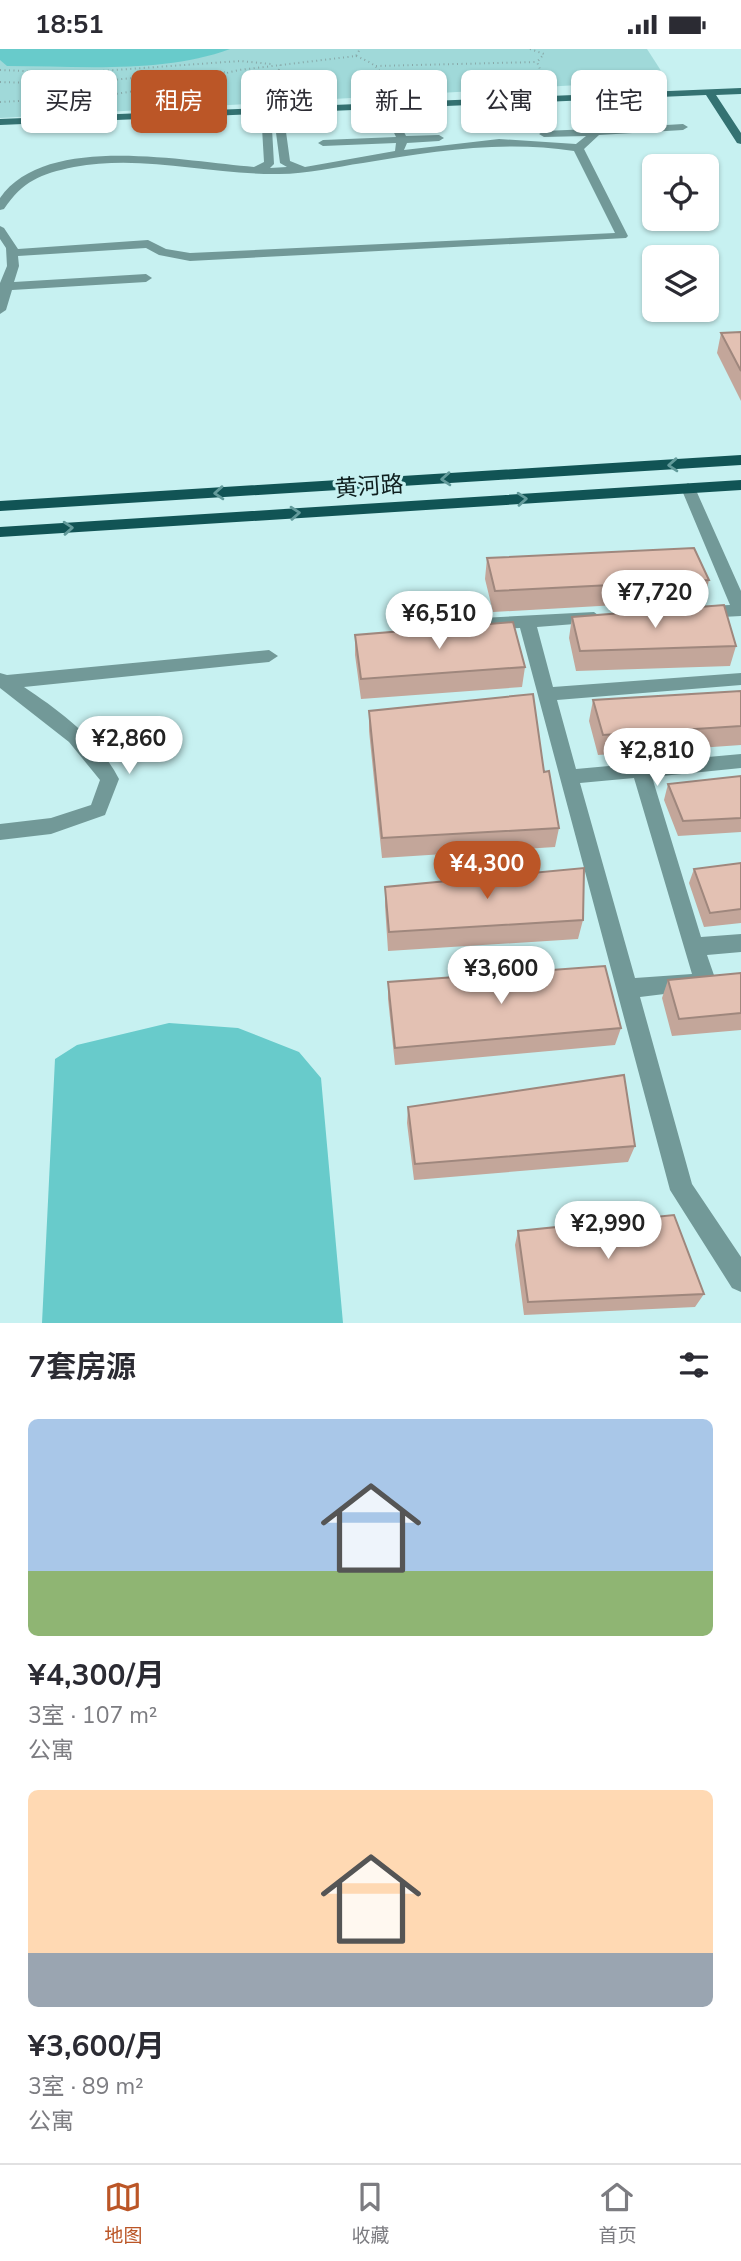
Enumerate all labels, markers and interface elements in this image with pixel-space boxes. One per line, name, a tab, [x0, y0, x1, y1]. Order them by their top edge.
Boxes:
text: 18:51	[35, 7, 104, 42]
chip: 买房	[21, 70, 117, 133]
chip: 租房	[131, 70, 227, 133]
chip: 筛选	[241, 70, 337, 133]
chip: 新上	[351, 70, 447, 133]
chip: 公寓	[461, 70, 557, 133]
chip: 住宅	[571, 70, 667, 133]
map controls	[642, 154, 719, 322]
button: locate	[642, 154, 719, 231]
button: layers	[642, 245, 719, 322]
one-way arrow	[667, 457, 678, 472]
street label: 黄河路	[334, 469, 405, 504]
one-way arrow	[440, 471, 451, 486]
one-way arrow	[213, 485, 224, 500]
one-way arrow	[517, 491, 528, 506]
one-way arrow	[290, 506, 301, 521]
one-way arrow	[63, 520, 74, 535]
pin: ¥7,720	[598, 571, 712, 630]
text: ¥7,720	[618, 577, 692, 608]
pin: ¥6,510	[382, 591, 496, 651]
text: ¥6,510	[402, 598, 476, 629]
pin: ¥2,860	[72, 717, 186, 776]
text: ¥2,860	[92, 723, 166, 754]
pin: ¥2,810	[600, 729, 714, 788]
text: ¥2,810	[620, 735, 694, 766]
pin: ¥4,300	[430, 841, 544, 901]
text: ¥4,300	[450, 848, 524, 879]
pin: ¥3,600	[444, 947, 558, 1006]
text: ¥3,600	[464, 953, 538, 984]
pin: ¥2,990	[551, 1201, 665, 1261]
text: ¥2,990	[571, 1208, 645, 1239]
icon: filters	[675, 1346, 713, 1384]
text: 7套房源	[28, 1347, 136, 1388]
icon: home	[308, 1465, 434, 1591]
text: ¥4,300/月	[28, 1655, 165, 1696]
text: 3室 · 107 m²	[28, 1700, 158, 1731]
text: 公寓	[28, 1735, 74, 1766]
icon: home	[308, 1836, 434, 1962]
text: ¥3,600/月	[28, 2026, 165, 2067]
text: 3室 · 89 m²	[28, 2071, 144, 2102]
text: 公寓	[28, 2106, 74, 2137]
tab: 地图	[104, 2178, 143, 2249]
tab: 收藏	[351, 2178, 390, 2249]
tab: 首页	[598, 2178, 637, 2249]

